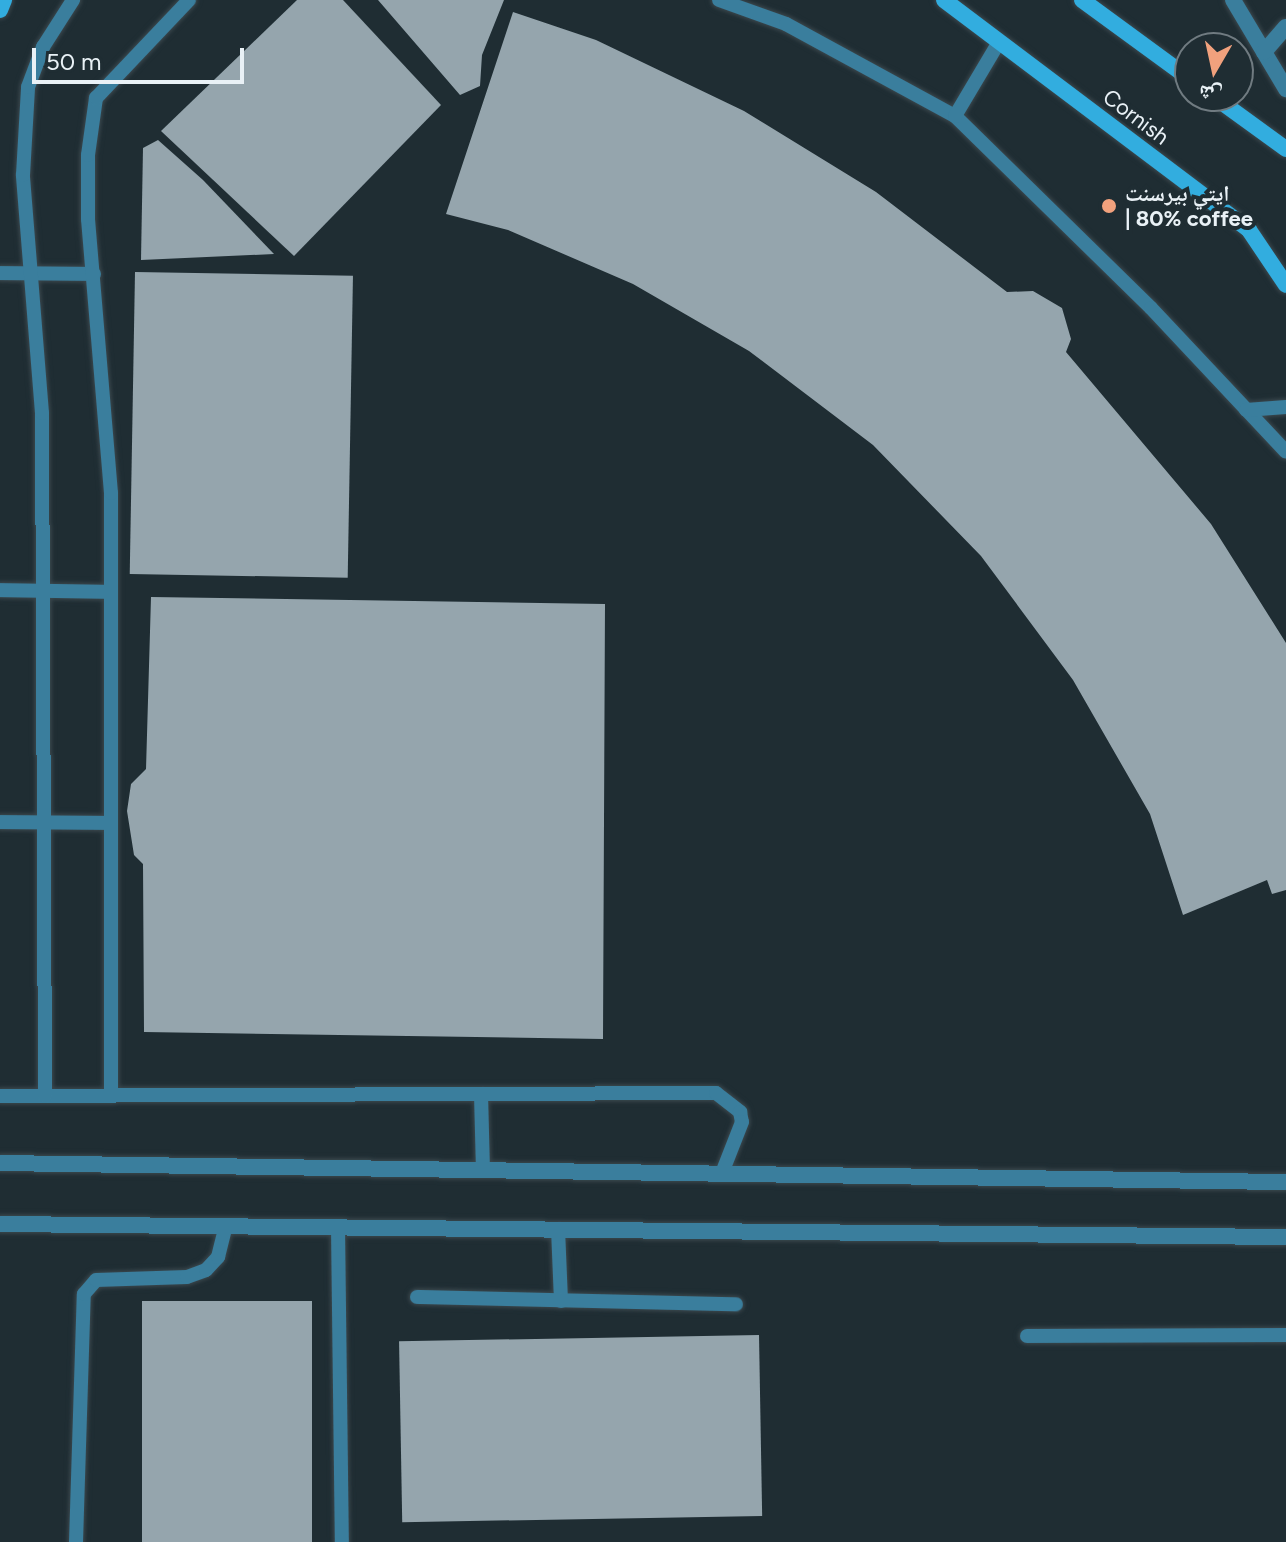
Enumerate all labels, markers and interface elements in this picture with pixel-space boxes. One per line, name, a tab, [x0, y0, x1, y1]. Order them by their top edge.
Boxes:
scale bar	[36, 32, 248, 82]
north arrow	[1174, 32, 1254, 112]
text: 50 m	[46, 47, 102, 76]
text: ش	[1197, 79, 1224, 109]
street label: Cornish	[1098, 84, 1174, 150]
place label: ايتي بيرسنت | 80% coffee	[1125, 180, 1253, 232]
marker: ايتي بيرسنت | 80% coffee	[1100, 197, 1118, 215]

